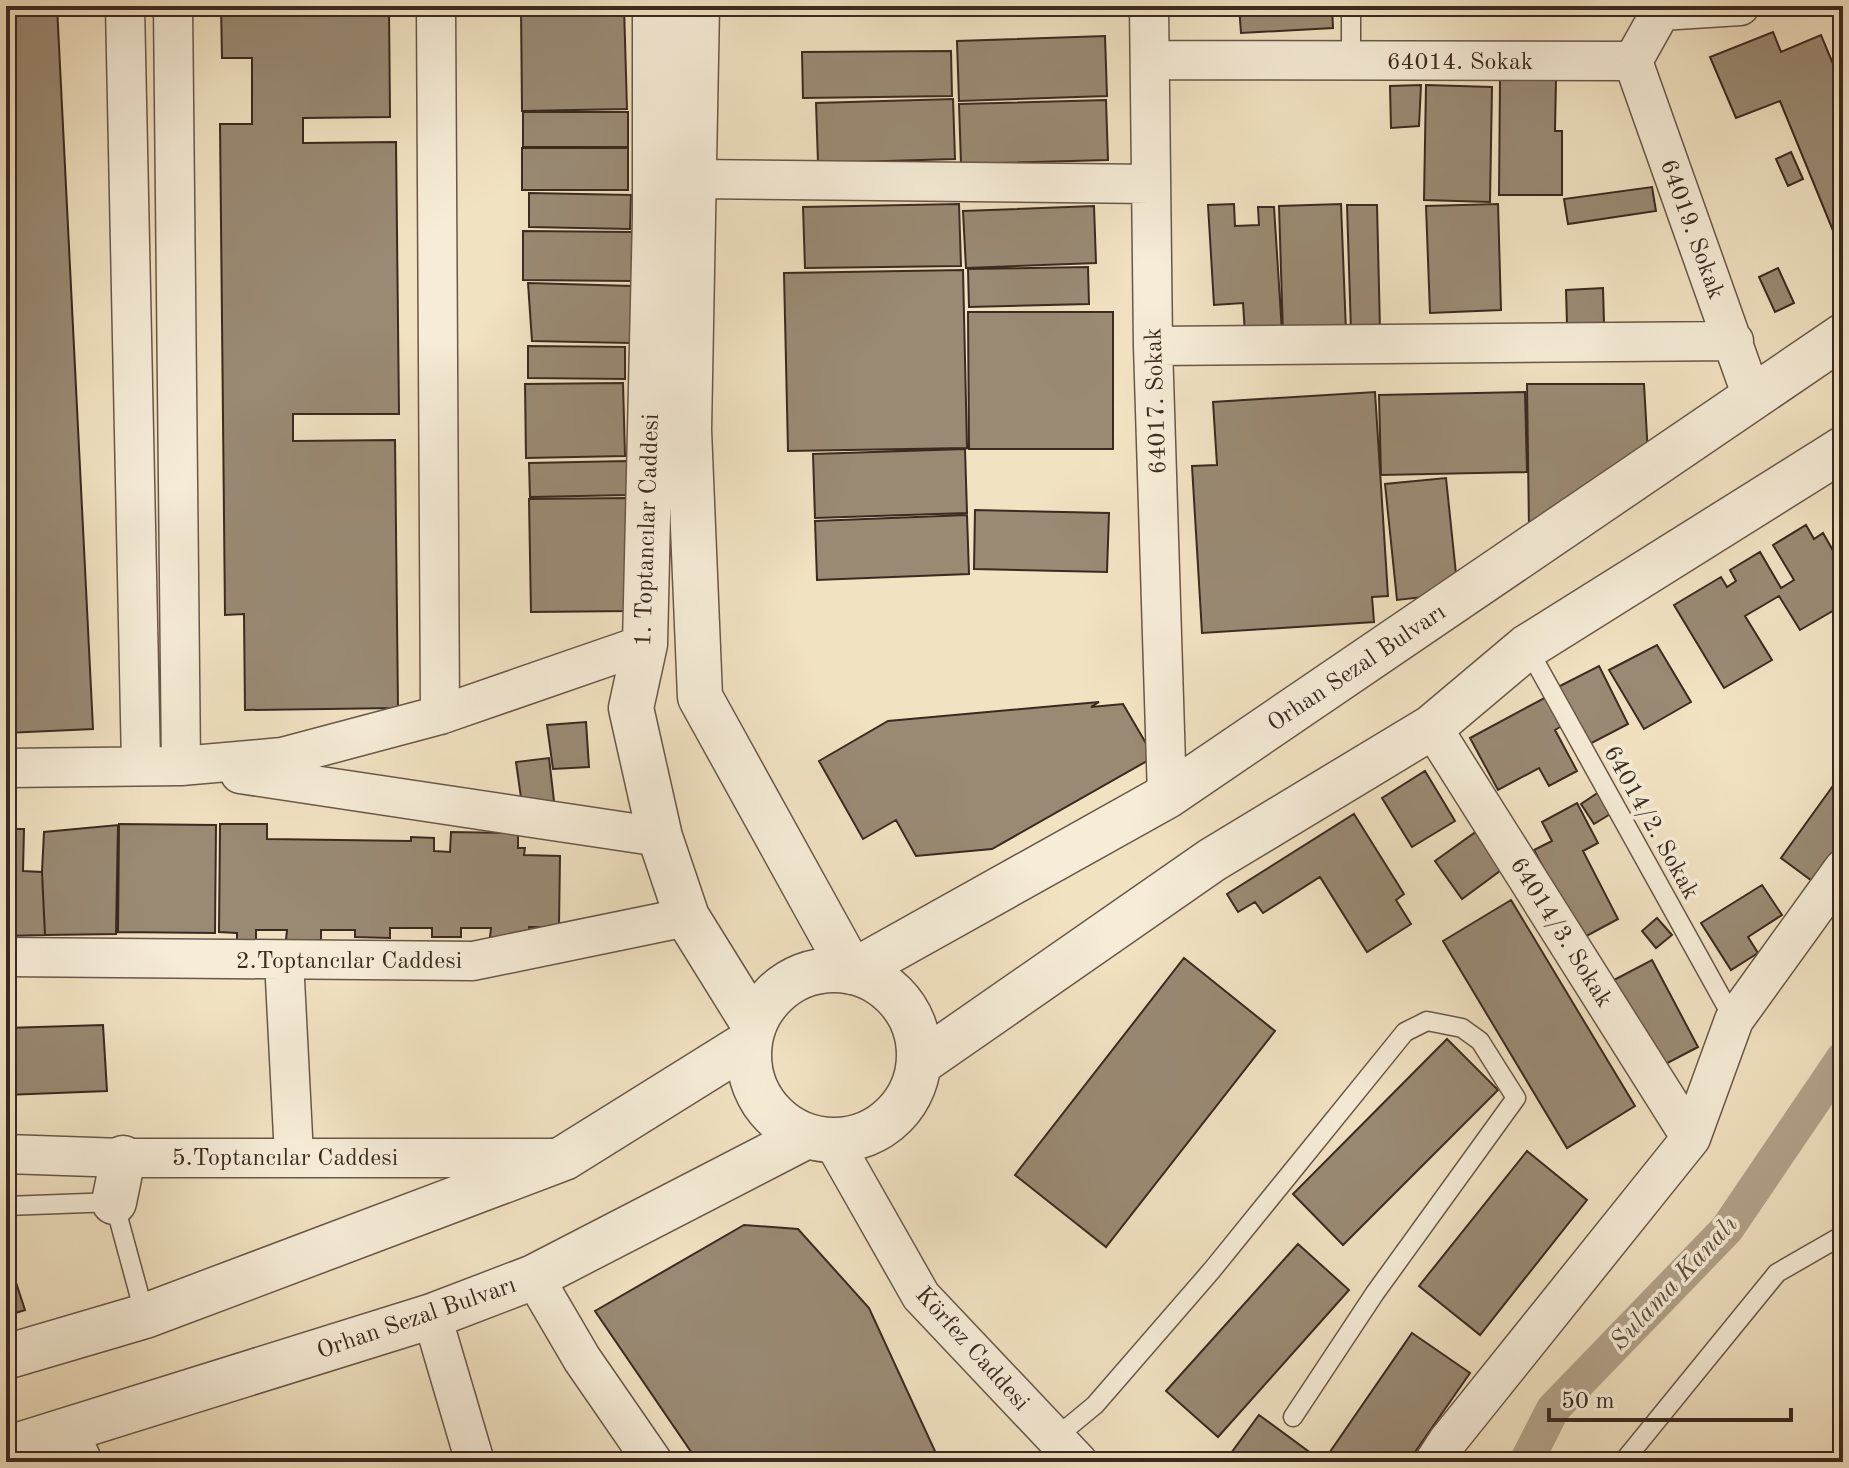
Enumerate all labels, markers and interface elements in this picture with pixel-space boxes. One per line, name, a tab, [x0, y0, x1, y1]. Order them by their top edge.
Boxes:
street label: 64014. Sokak	[1387, 51, 1533, 75]
street label: 64019. Sokak	[1655, 157, 1727, 303]
street label: 64017. Sokak	[1142, 327, 1172, 475]
street label: 1. Toptancılar Caddesi	[632, 413, 664, 647]
street label: Orhan Sezal Bulvarı	[1264, 600, 1450, 737]
street label: 64014/2. Sokak	[1598, 742, 1702, 904]
street label: 64014/3. Sokak	[1505, 854, 1616, 1012]
street label: 2.Toptancılar Caddesi	[236, 950, 462, 974]
street label: 5.Toptancılar Caddesi	[172, 1147, 398, 1171]
water label: Sulama Kanalı	[1606, 1211, 1743, 1356]
street label: Orhan Sezal Bulvarı	[314, 1274, 519, 1364]
street label: Körfez Caddesi	[910, 1283, 1033, 1416]
scale bar	[1549, 1372, 1791, 1422]
text: 50 m	[1561, 1390, 1615, 1414]

